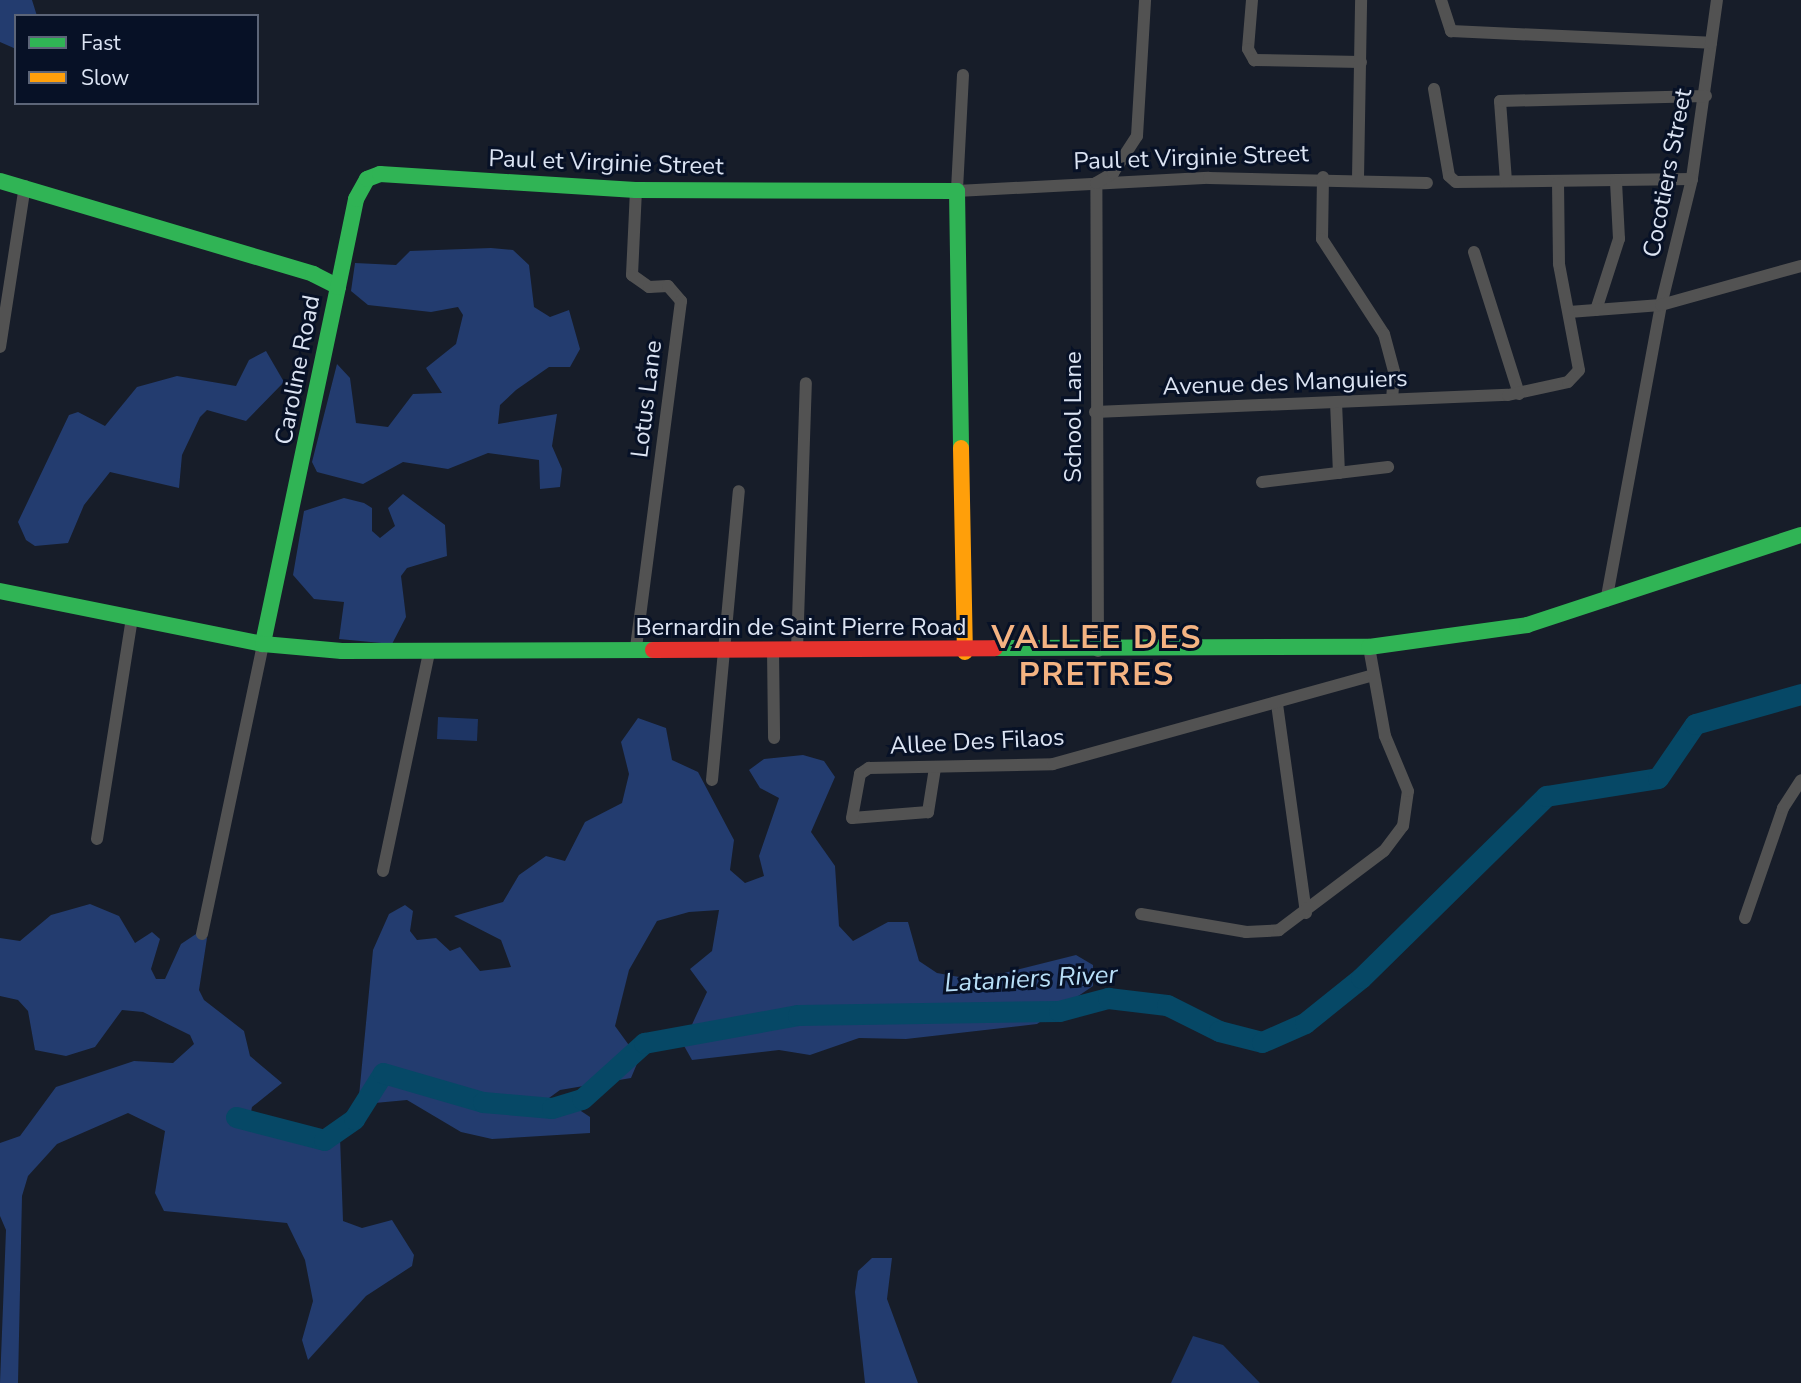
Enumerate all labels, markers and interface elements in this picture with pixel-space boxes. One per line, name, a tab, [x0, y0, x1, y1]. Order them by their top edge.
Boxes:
legend	[14, 14, 259, 105]
text: Fast	[81, 29, 121, 57]
text: Slow	[81, 64, 129, 92]
street label: Cocotiers Street	[1638, 86, 1698, 260]
street label: Paul et Virginie Street	[1073, 140, 1309, 176]
street label: Paul et Virginie Street	[488, 145, 724, 181]
street label: Caroline Road	[269, 293, 327, 447]
street label: Lotus Lane	[626, 339, 668, 459]
street label: School Lane	[1060, 351, 1088, 483]
street label: Avenue des Manguiers	[1162, 364, 1408, 402]
street label: Bernardin de Saint Pierre Road	[635, 614, 967, 642]
district label: VALLEE DES PRETRES	[993, 620, 1201, 695]
street label: Allee Des Filaos	[889, 723, 1065, 761]
water label: Lataniers River	[944, 959, 1118, 999]

